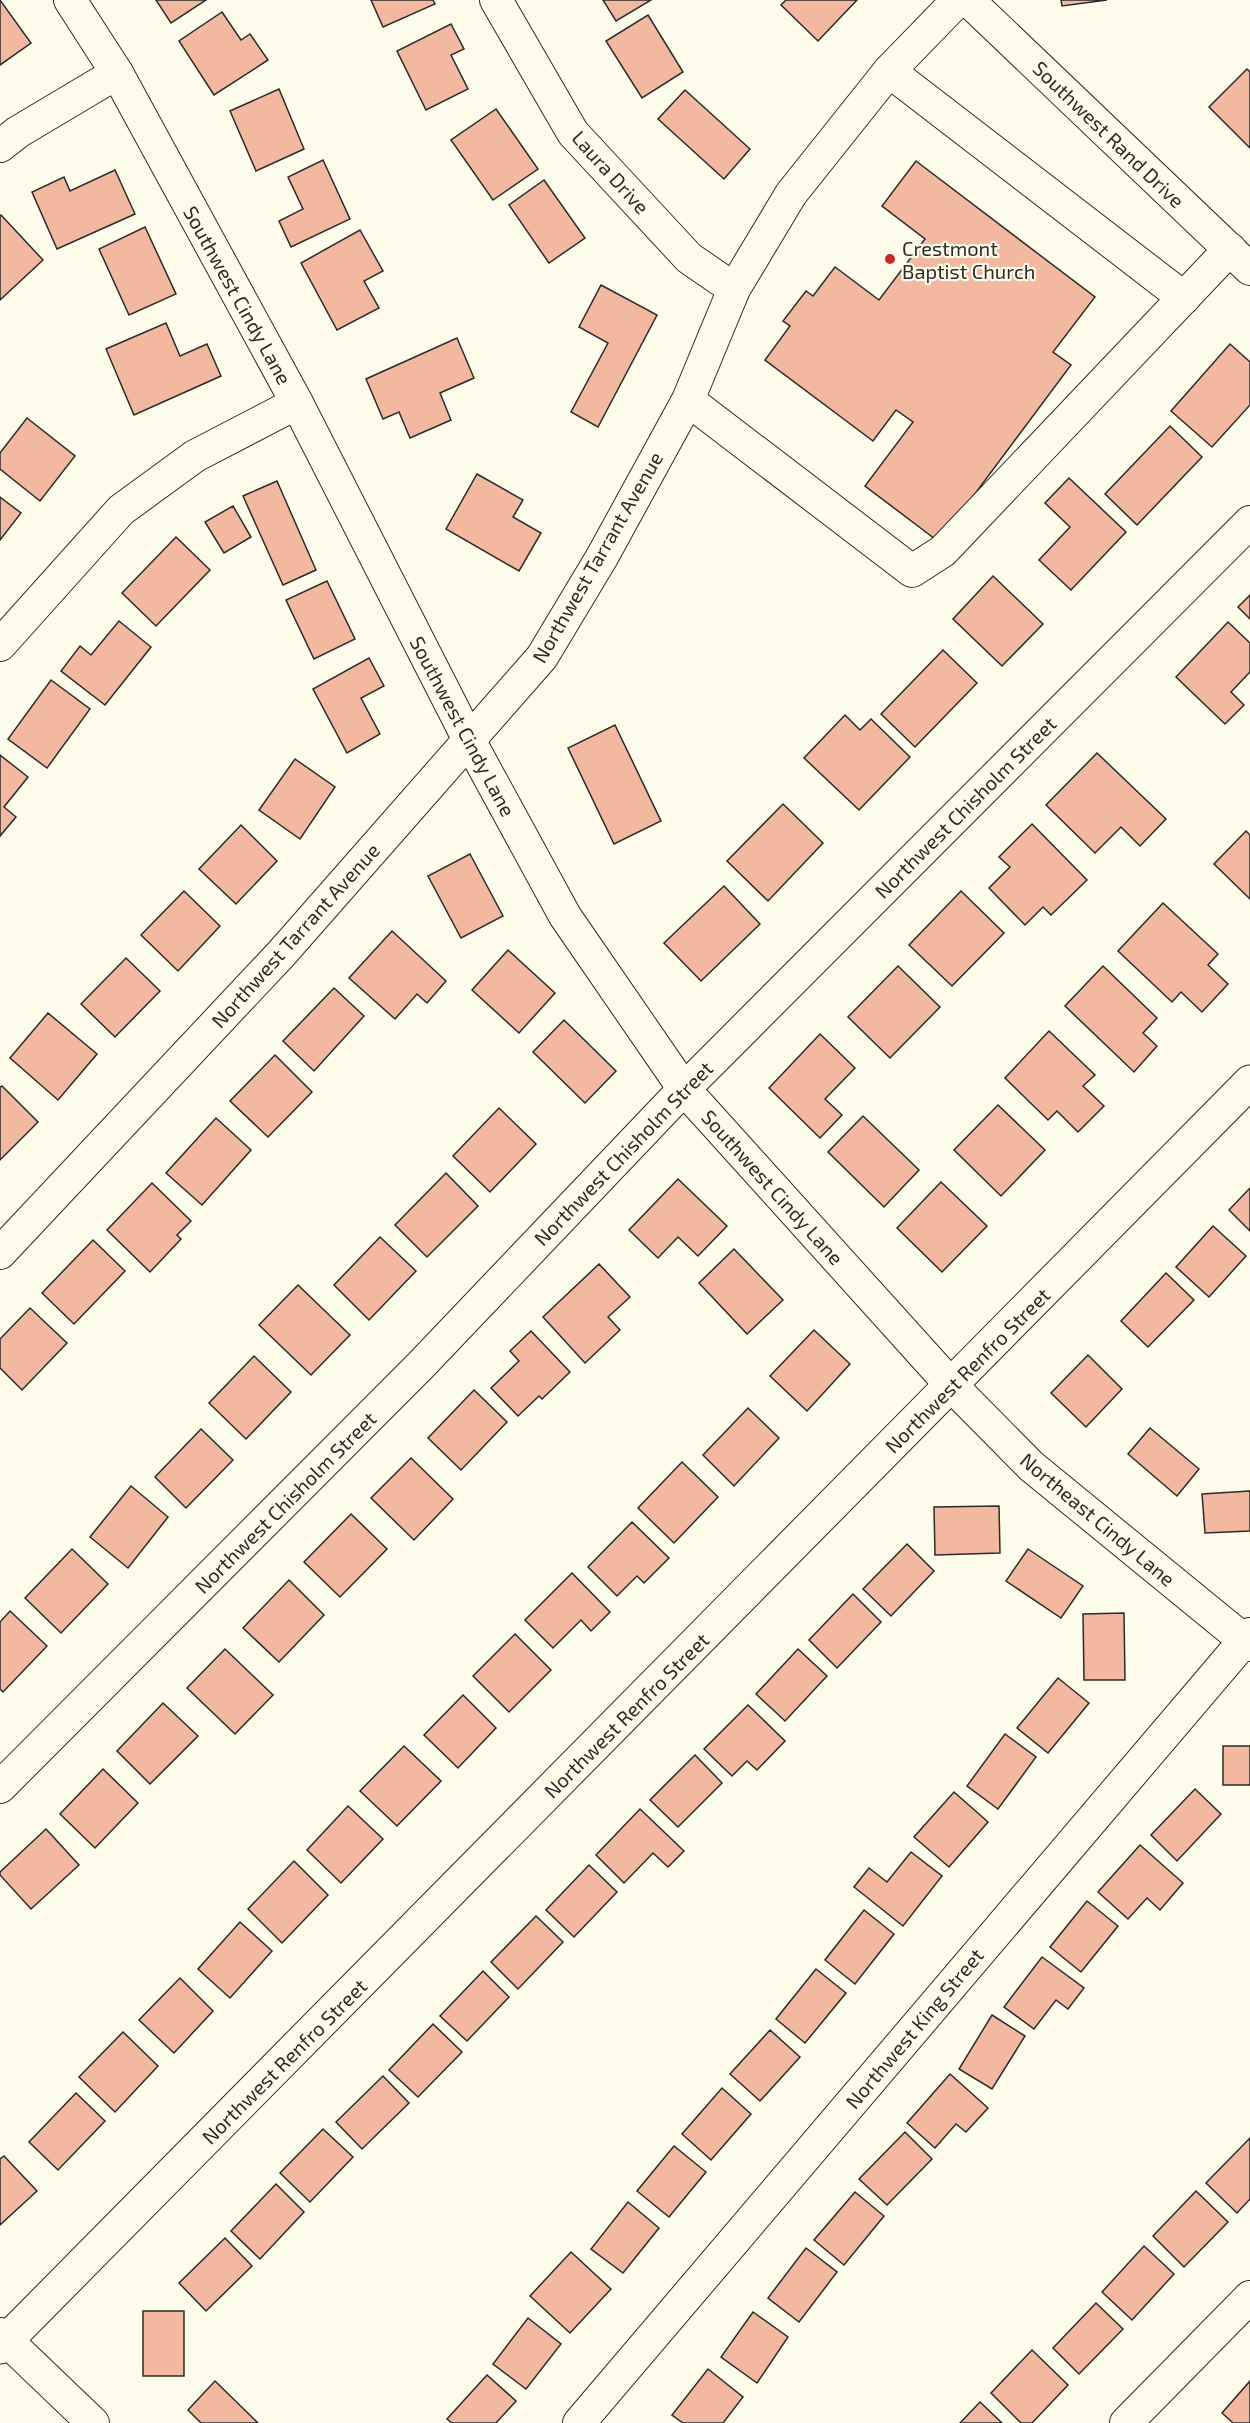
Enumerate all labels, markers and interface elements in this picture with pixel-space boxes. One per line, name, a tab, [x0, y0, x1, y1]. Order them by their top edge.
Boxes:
street label: Southwest Rand Drive	[1028, 56, 1190, 212]
street label: Laura Drive	[567, 125, 655, 219]
street label: Southwest Cindy Lane	[179, 202, 297, 388]
place label: Crestmont Baptist Church	[902, 236, 1035, 283]
marker: Crestmont Baptist Church	[883, 252, 897, 266]
street label: Northwest Tarrant Avenue	[527, 447, 667, 667]
street label: Southwest Cindy Lane	[405, 632, 521, 820]
street label: Northwest Chisholm Street	[869, 711, 1061, 903]
street label: Northwest Tarrant Avenue	[206, 838, 384, 1032]
street label: Northwest Chisholm Street	[529, 1056, 718, 1250]
street label: Southwest Cindy Lane	[697, 1105, 849, 1269]
street label: Northwest Renfro Street	[879, 1282, 1055, 1458]
street label: Northwest Chisholm Street	[189, 1406, 381, 1598]
street label: Northeast Cindy Lane	[1016, 1447, 1180, 1591]
street label: Northwest Renfro Street	[538, 1627, 714, 1803]
street label: Northwest King Street	[840, 1943, 988, 2113]
street label: Northwest Renfro Street	[196, 1973, 372, 2149]

